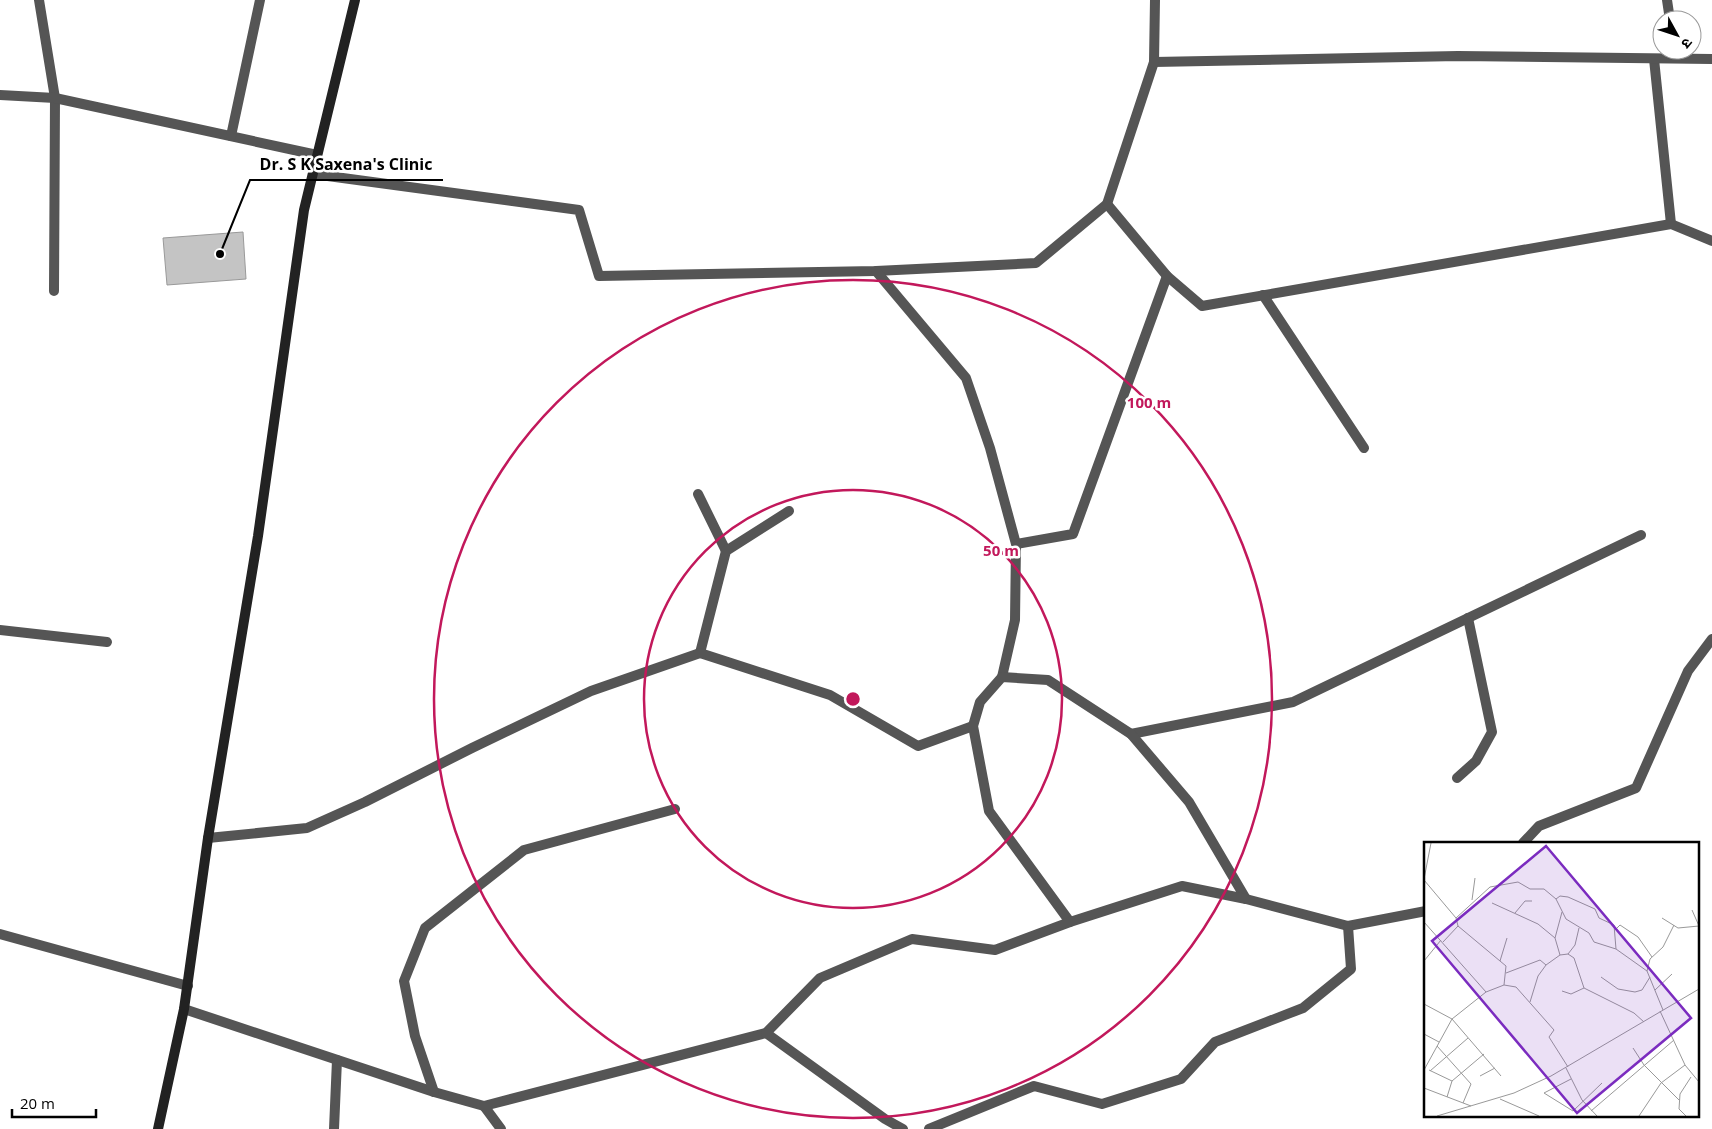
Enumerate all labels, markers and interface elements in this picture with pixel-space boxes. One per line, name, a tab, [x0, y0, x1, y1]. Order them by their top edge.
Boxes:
north arrow	[1652, 10, 1702, 60]
text: उ	[1677, 34, 1697, 54]
callout: Dr. S K Saxena's Clinic	[250, 149, 443, 180]
text: Dr. S K Saxena's Clinic	[260, 153, 432, 175]
text: 100 m	[1127, 392, 1171, 412]
text: 50 m	[983, 540, 1019, 560]
centre of rings	[844, 690, 862, 708]
inset map	[1424, 842, 1700, 1116]
scale bar	[12, 1086, 96, 1118]
text: 20 m	[20, 1093, 55, 1113]

